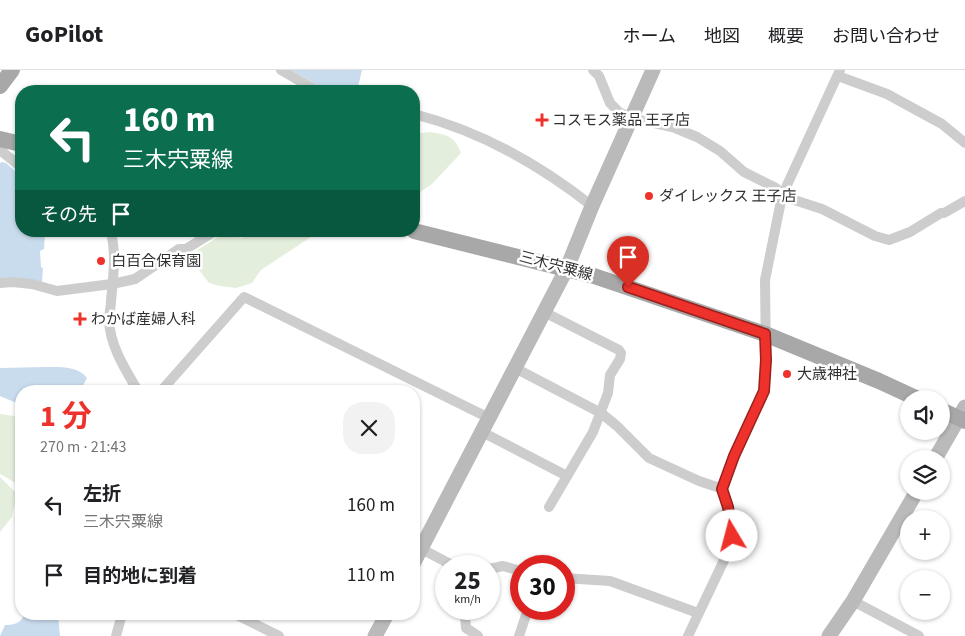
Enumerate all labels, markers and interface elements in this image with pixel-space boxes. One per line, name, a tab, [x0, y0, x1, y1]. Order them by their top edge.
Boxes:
text: GoPilot	[25, 17, 103, 52]
text: ホーム	[623, 24, 676, 49]
text: 地図	[704, 24, 740, 49]
text: 概要	[768, 24, 804, 49]
text: お問い合わせ	[832, 24, 940, 49]
text: 160 m	[123, 95, 215, 145]
icon: left	[40, 105, 105, 170]
place label: コスモス薬品 王子店	[552, 110, 690, 131]
marker: コスモス薬品 王子店	[536, 114, 548, 126]
text: 三木宍粟線	[123, 144, 233, 176]
place label: ダイレックス 王子店	[659, 186, 797, 207]
marker: ダイレックス 王子店	[643, 190, 655, 202]
icon: arrive	[107, 200, 135, 228]
text: その先	[40, 202, 97, 229]
pin	[607, 236, 649, 287]
icon: arrive	[614, 243, 642, 271]
street label: 三木宍粟線	[517, 246, 595, 286]
place label: 白百合保育園	[111, 251, 201, 272]
marker: 白百合保育園	[95, 255, 107, 267]
place label: わかば産婦人科	[91, 309, 196, 330]
marker: わかば産婦人科	[73, 312, 87, 326]
place label: 大歳神社	[797, 364, 857, 385]
marker: 大歳神社	[781, 368, 793, 380]
map controls	[900, 390, 950, 620]
button: sound	[900, 390, 950, 440]
text: 1 分	[40, 395, 92, 438]
button: close	[343, 402, 395, 454]
text: 270 m · 21:43	[40, 436, 127, 458]
button: layers	[900, 450, 950, 500]
text: 左折	[83, 481, 121, 508]
icon: left	[40, 491, 68, 519]
text: 160 m	[347, 492, 395, 519]
position arrow	[705, 509, 757, 561]
button: +	[900, 510, 950, 560]
text: 三木宍粟線	[83, 511, 163, 533]
speed limit sign: 30	[510, 555, 575, 620]
icon: arrive	[40, 561, 68, 589]
text: 110 m	[347, 562, 395, 589]
text: 目的地に到着	[83, 563, 197, 590]
text: 25	[454, 563, 481, 599]
button: −	[900, 570, 950, 620]
text: km/h	[454, 591, 481, 608]

